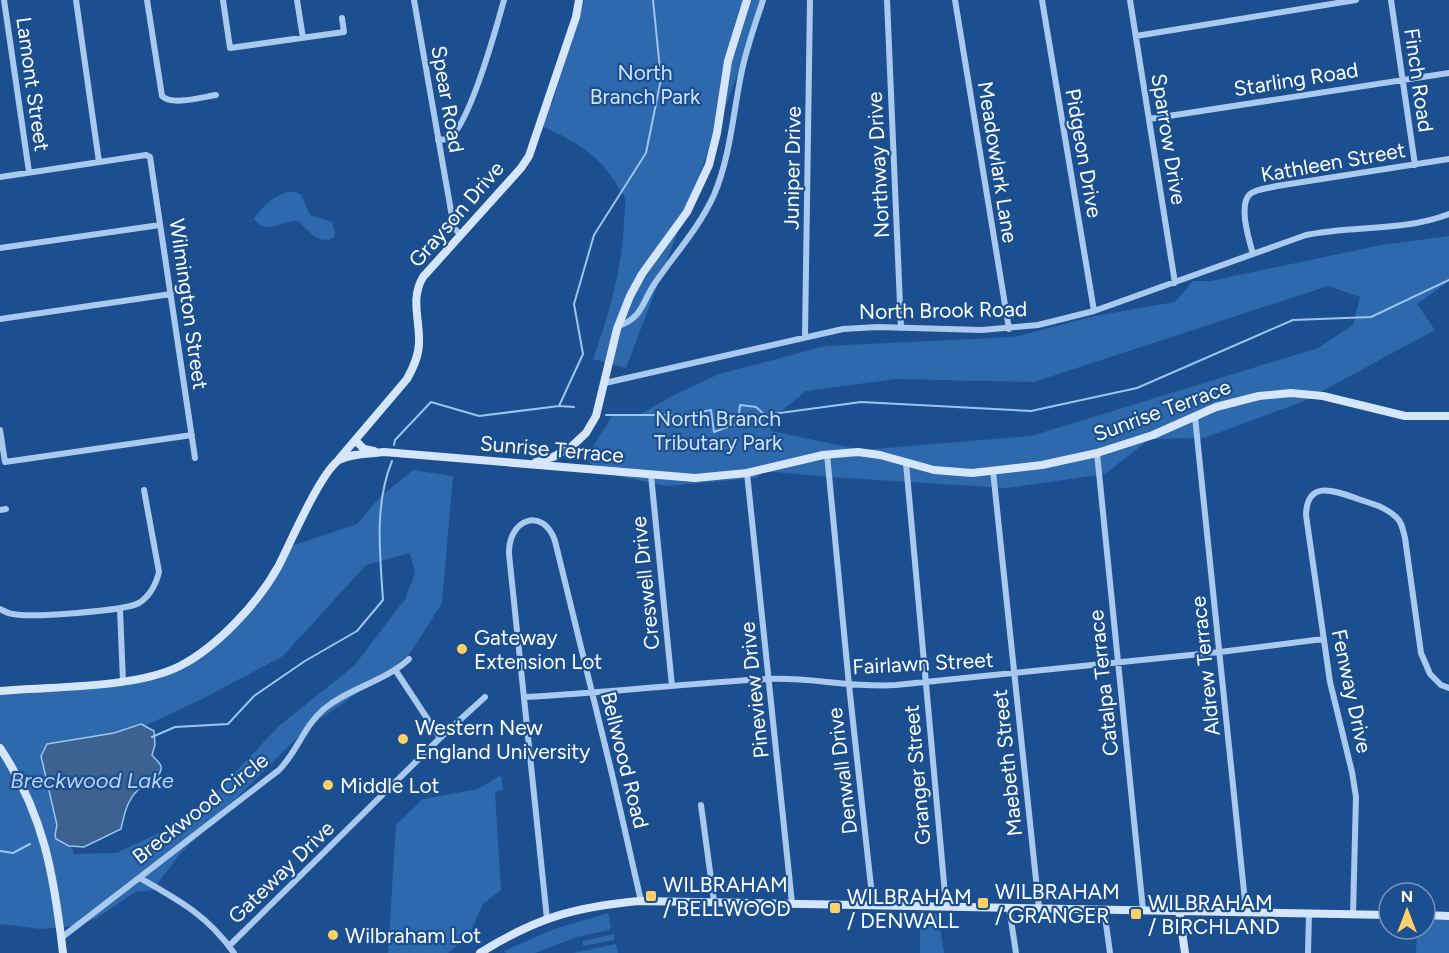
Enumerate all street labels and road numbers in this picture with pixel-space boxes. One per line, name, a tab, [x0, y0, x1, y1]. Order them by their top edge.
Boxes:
street label: Lamont Street	[11, 15, 55, 153]
street label: Finch Road	[1399, 26, 1439, 134]
street label: Spear Road	[426, 44, 470, 154]
street label: Starling Road	[1232, 57, 1360, 101]
street label: Sparrow Drive	[1146, 72, 1192, 206]
street label: Meadowlark Lane	[973, 79, 1023, 245]
street label: Pidgeon Drive	[1060, 86, 1108, 220]
street label: Northway Drive	[862, 91, 894, 239]
street label: Juniper Drive	[778, 106, 806, 230]
street label: Kathleen Street	[1259, 137, 1407, 187]
street label: Grayson Drive	[403, 156, 509, 272]
street label: Wilmington Street	[165, 217, 213, 391]
street label: North Brook Road	[859, 296, 1027, 324]
street label: Sunrise Terrace	[1090, 374, 1234, 446]
street label: Sunrise Terrace	[479, 430, 625, 468]
street label: Creswell Drive	[626, 515, 664, 651]
street label: Aldrew Terrace	[1185, 595, 1225, 737]
street label: Catalpa Terrace	[1083, 609, 1123, 757]
street label: Pineview Drive	[734, 621, 774, 759]
street label: Fenway Drive	[1327, 627, 1377, 755]
street label: Fairlawn Street	[852, 647, 994, 679]
street label: Maebeth Street	[987, 688, 1027, 838]
street label: Bellwood Road	[596, 689, 654, 831]
street label: Granger Street	[898, 704, 936, 846]
street label: Denwall Drive	[822, 706, 862, 836]
street label: Breckwood Circle	[127, 747, 273, 869]
street label: Gateway Drive	[223, 815, 339, 929]

